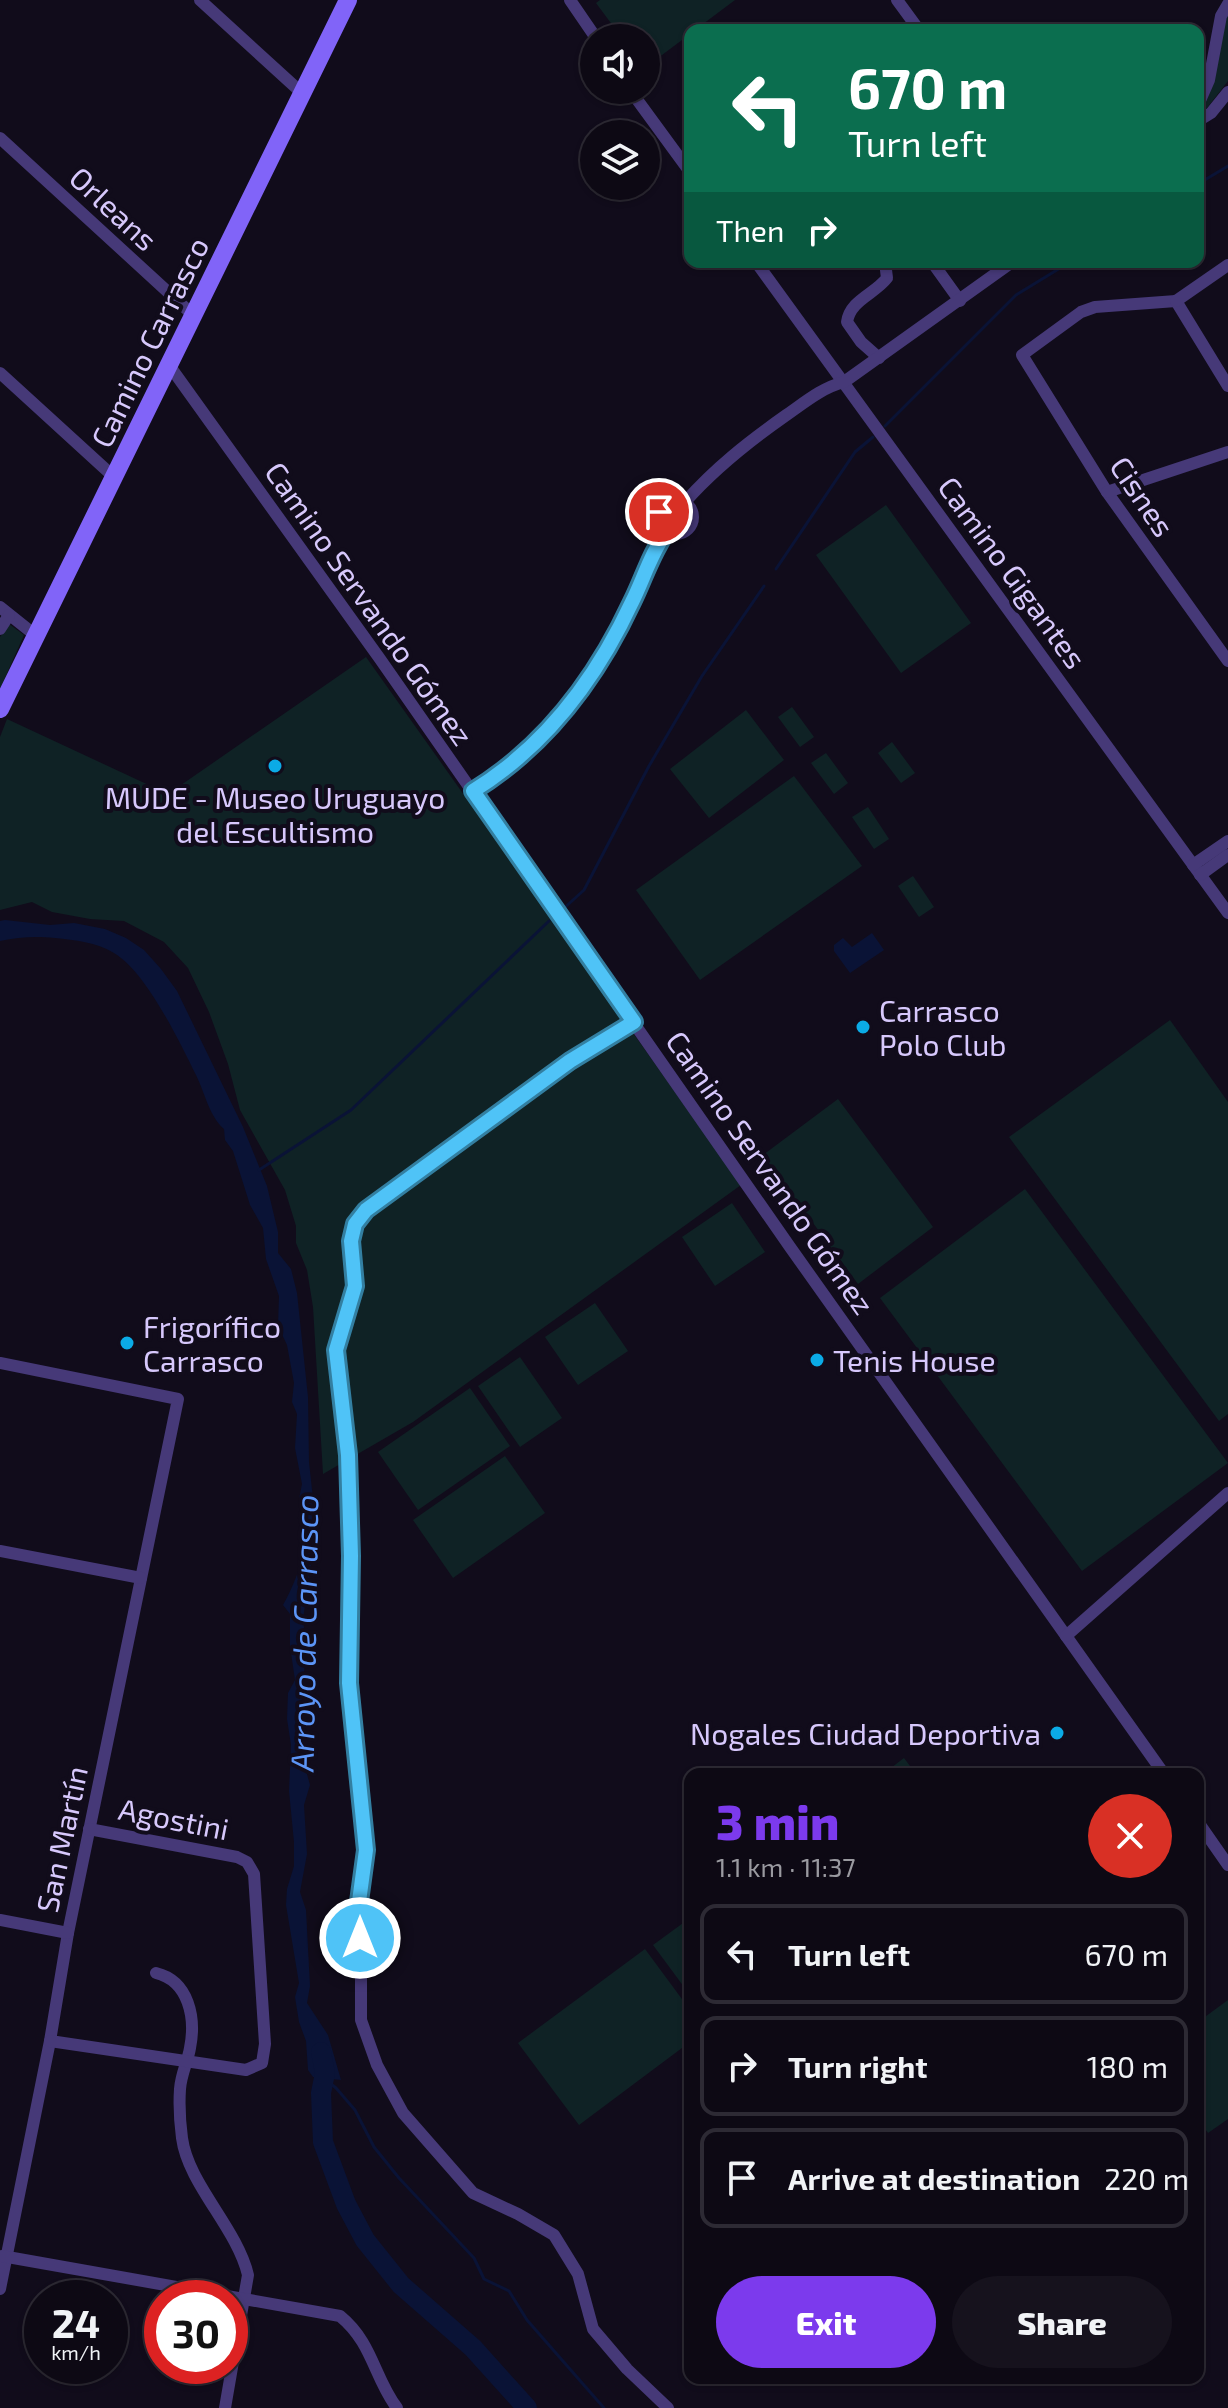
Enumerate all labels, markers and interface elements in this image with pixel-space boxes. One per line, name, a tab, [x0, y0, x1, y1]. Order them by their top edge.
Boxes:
map controls	[580, 24, 660, 200]
button: sound	[580, 24, 660, 104]
text: 670 m	[848, 53, 1007, 120]
icon: left	[716, 56, 820, 160]
button: layers	[580, 120, 660, 200]
text: Turn left	[848, 121, 987, 164]
street label: Orleans	[63, 159, 165, 257]
icon: right	[800, 208, 844, 252]
text: Then	[716, 212, 784, 248]
street label: Camino Carrasco	[83, 231, 215, 453]
street label: Cisnes	[1103, 449, 1183, 543]
street label: Camino Servando Gómez	[258, 454, 482, 752]
street label: Camino Gigantes	[931, 469, 1095, 675]
pin	[625, 478, 693, 546]
icon: arrive	[637, 490, 681, 534]
marker: MUDE - Museo Uruguayo del Escultismo	[266, 757, 284, 775]
place label: MUDE - Museo Uruguayo del Escultismo	[105, 779, 445, 849]
place label: Carrasco Polo Club	[879, 992, 1006, 1062]
marker: Carrasco Polo Club	[854, 1018, 872, 1036]
street label: Camino Servando Gómez	[659, 1023, 883, 1321]
place label: Frigorífico Carrasco	[143, 1308, 281, 1378]
marker: Frigorífico Carrasco	[118, 1334, 136, 1352]
place label: Tenis House	[833, 1342, 996, 1378]
marker: Tenis House	[808, 1351, 826, 1369]
water label: Arroyo de Carrasco	[282, 1494, 325, 1773]
place label: Nogales Ciudad Deportiva	[690, 1715, 1041, 1751]
marker: Nogales Ciudad Deportiva	[1048, 1724, 1066, 1742]
street label: San Martín	[28, 1763, 94, 1915]
street label: Agostini	[116, 1790, 232, 1846]
text: 3 min	[716, 1792, 839, 1850]
button: close	[1088, 1794, 1172, 1878]
text: 1.1 km · 11:37	[716, 1851, 856, 1882]
position arrow	[318, 1896, 402, 1980]
icon: left	[720, 1932, 764, 1976]
text: Turn left	[788, 1936, 910, 1972]
text: 670 m	[1084, 1936, 1168, 1972]
icon: right	[720, 2044, 764, 2088]
text: Turn right	[788, 2048, 928, 2084]
text: 180 m	[1087, 2048, 1168, 2084]
icon: arrive	[720, 2156, 764, 2200]
text: Arrive at destination	[788, 2160, 1080, 2196]
text: 220 m	[1104, 2160, 1189, 2196]
button: Exit	[716, 2276, 936, 2368]
button: Share	[952, 2276, 1172, 2368]
speed limit sign: 30	[144, 2280, 248, 2384]
text: 24	[52, 2298, 100, 2346]
text: km/h	[51, 2340, 101, 2364]

